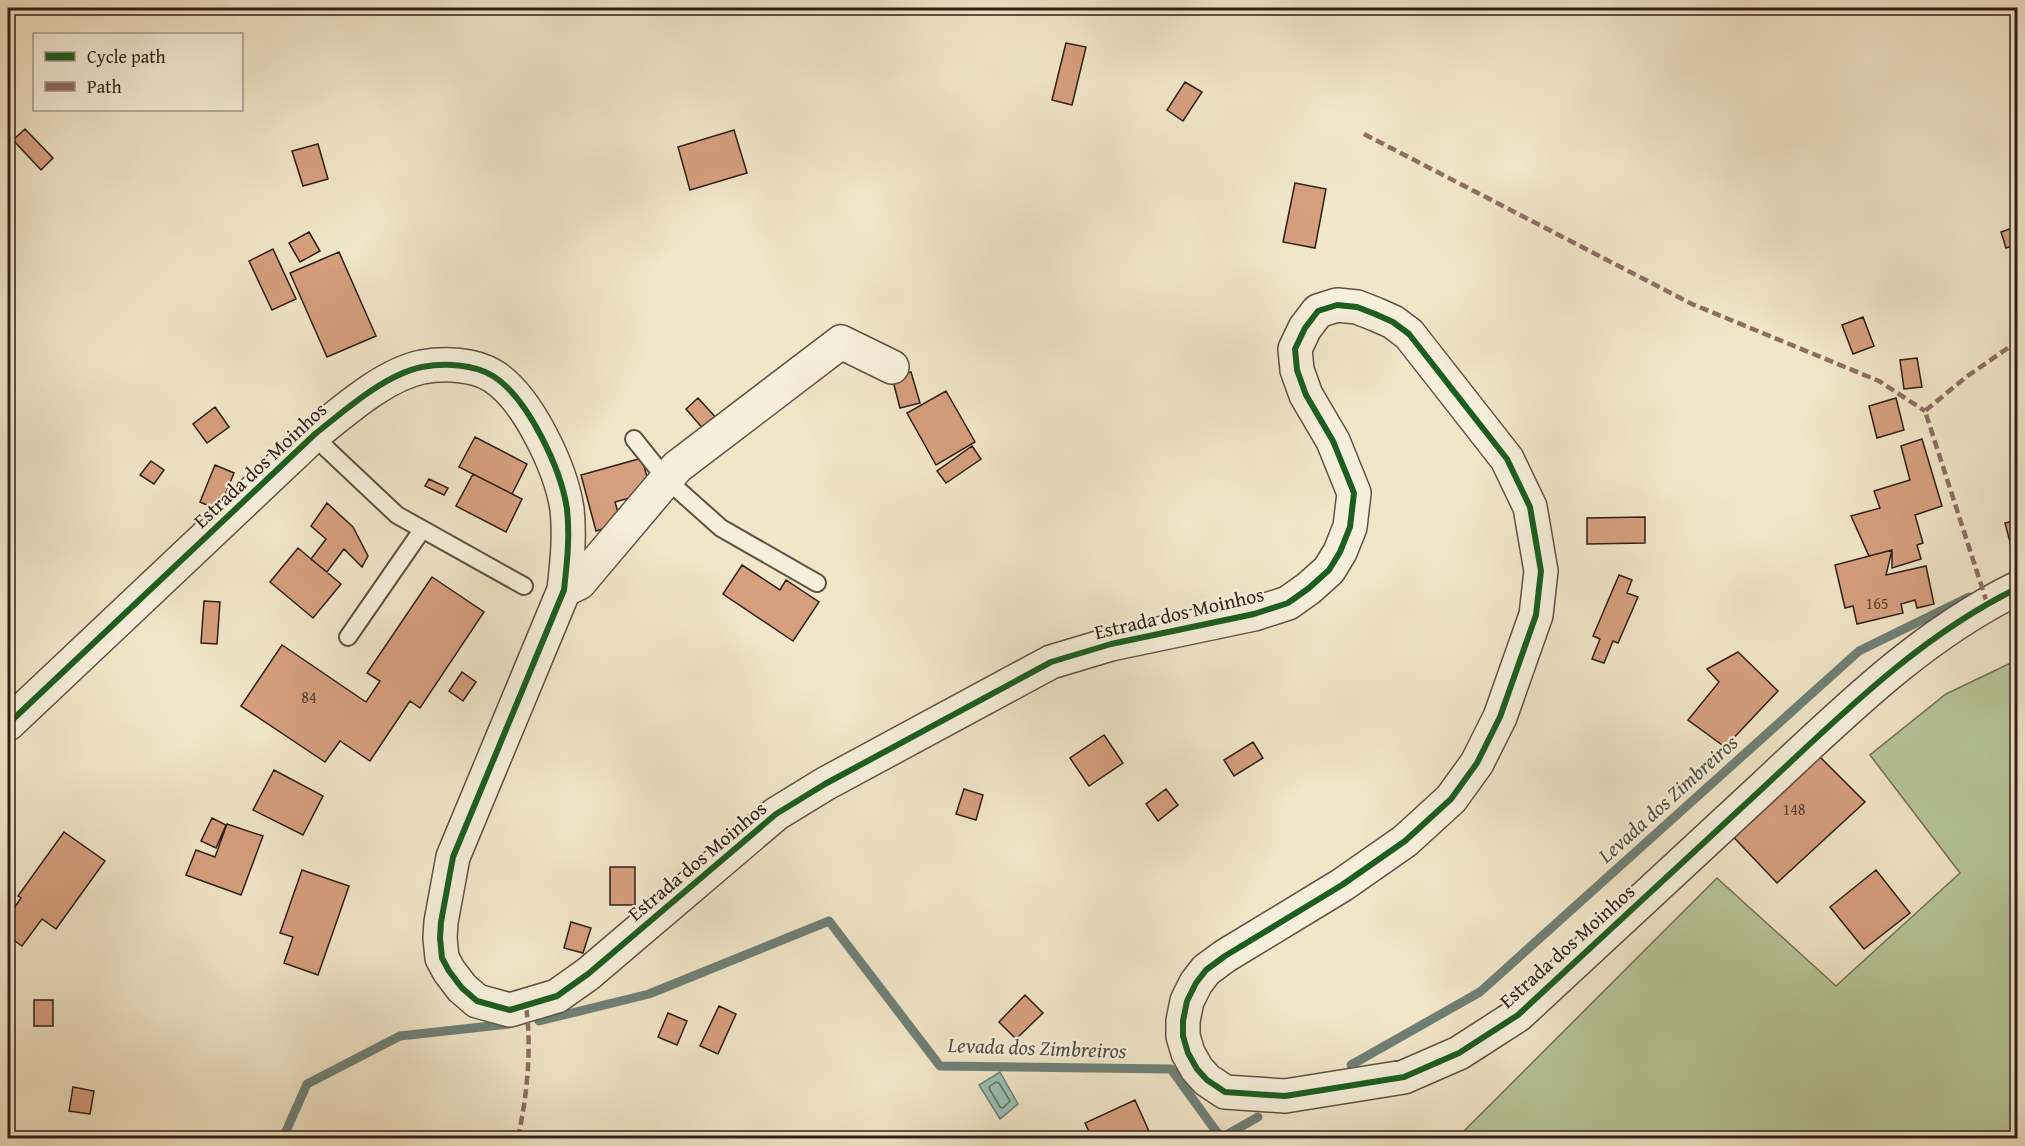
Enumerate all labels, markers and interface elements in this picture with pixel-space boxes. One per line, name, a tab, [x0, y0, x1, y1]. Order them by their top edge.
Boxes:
legend	[33, 33, 243, 111]
text: Cycle path	[87, 43, 166, 70]
text: Path	[87, 73, 122, 100]
street label: Estrada dos Moinhos	[186, 395, 333, 534]
street label: Estrada dos Moinhos	[1091, 579, 1267, 646]
house number: 165	[1865, 591, 1889, 615]
house number: 84	[301, 685, 317, 709]
water label: Levada dos Zimbreiros	[1590, 727, 1745, 871]
street label: Estrada dos Moinhos	[621, 794, 772, 927]
house number: 148	[1782, 797, 1806, 821]
street label: Estrada dos Moinhos	[1493, 877, 1641, 1014]
water label: Levada dos Zimbreiros	[946, 1029, 1127, 1066]

